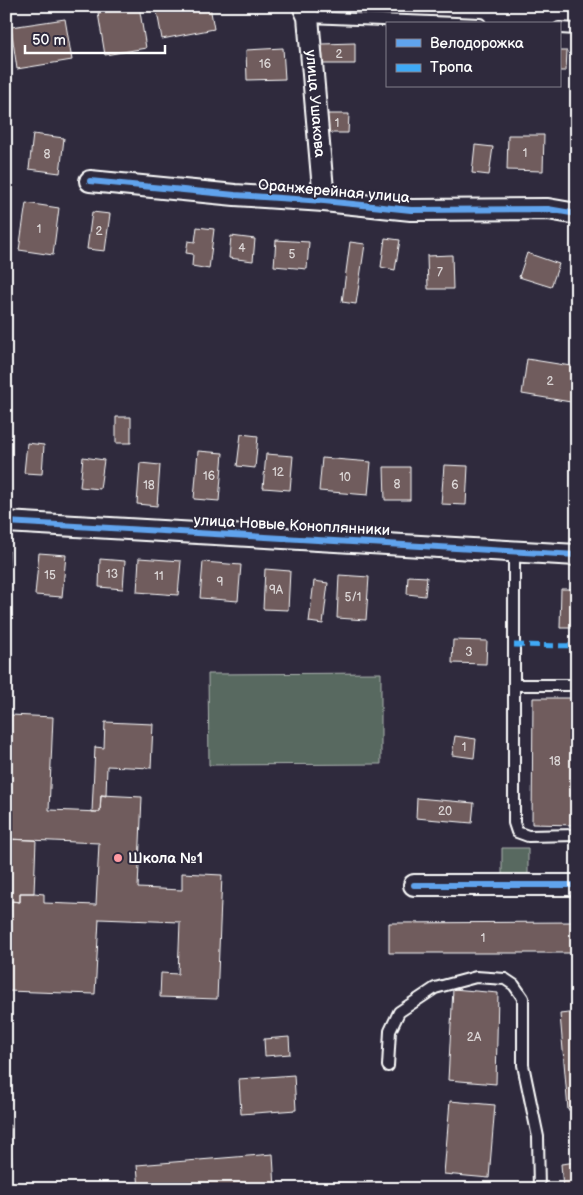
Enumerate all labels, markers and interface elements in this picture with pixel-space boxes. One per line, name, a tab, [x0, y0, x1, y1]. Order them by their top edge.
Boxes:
scale bar	[25, 22, 165, 54]
legend	[386, 22, 560, 88]
text: 50 m	[32, 31, 66, 50]
text: Велодорожка	[430, 34, 524, 53]
house number: 2	[335, 47, 343, 62]
street label: улица Ушакова	[301, 49, 329, 158]
house number: 16	[259, 57, 271, 72]
text: Тропа	[430, 58, 473, 77]
house number: 1	[335, 116, 339, 131]
house number: 1	[523, 146, 527, 161]
house number: 8	[44, 147, 51, 162]
street label: Оранжерейная улица	[257, 175, 411, 208]
house number: 1	[37, 222, 41, 237]
house number: 2	[95, 224, 103, 239]
house number: 4	[238, 241, 246, 256]
house number: 5	[289, 247, 296, 262]
house number: 7	[437, 265, 443, 280]
house number: 2	[546, 374, 554, 389]
house number: 12	[272, 465, 284, 480]
house number: 16	[203, 469, 215, 484]
house number: 10	[339, 470, 351, 485]
house number: 8	[394, 477, 401, 492]
house number: 18	[143, 478, 155, 493]
house number: 6	[451, 478, 459, 493]
street label: улица Новые Коноплянники	[193, 511, 391, 540]
house number: 13	[106, 567, 118, 582]
house number: 15	[44, 568, 56, 583]
house number: 11	[154, 569, 164, 584]
house number: 9	[217, 575, 224, 590]
house number: 9А	[269, 583, 284, 598]
house number: 5/1	[345, 590, 361, 605]
house number: 3	[465, 645, 473, 660]
house number: 1	[462, 740, 466, 755]
house number: 18	[549, 754, 561, 769]
house number: 20	[438, 804, 452, 819]
place label: Школа №1	[128, 849, 203, 868]
marker: Школа №1	[112, 852, 124, 864]
house number: 1	[481, 931, 485, 946]
house number: 2А	[467, 1030, 482, 1045]

